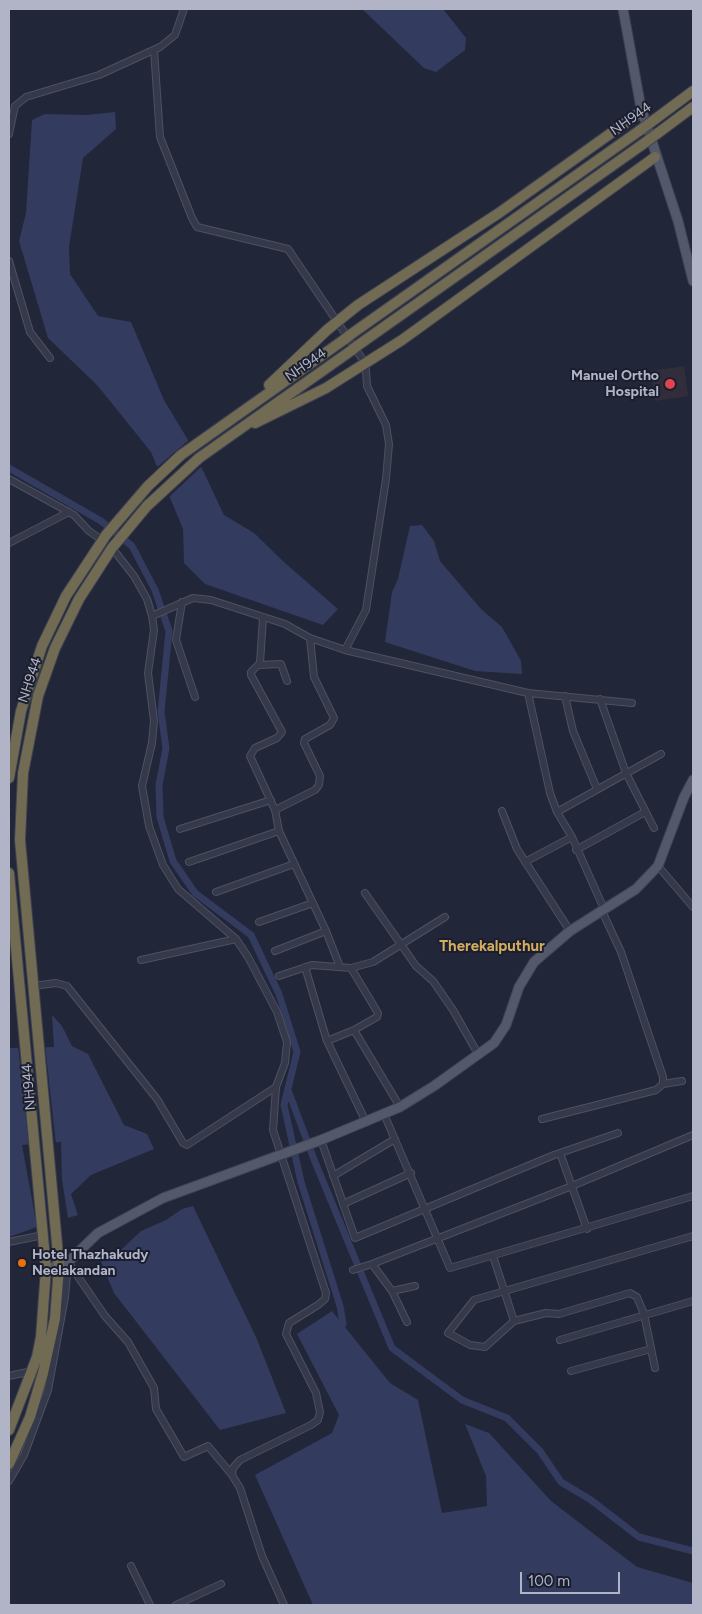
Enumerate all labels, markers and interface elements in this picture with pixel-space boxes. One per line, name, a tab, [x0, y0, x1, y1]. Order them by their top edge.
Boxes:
street label: NH944	[607, 99, 655, 139]
street label: NH944	[282, 345, 330, 385]
place label: Manuel Ortho Hospital	[571, 368, 659, 401]
marker: Manuel Ortho Hospital	[663, 377, 677, 391]
street label: NH944	[15, 655, 45, 705]
district label: Therekalputhur	[439, 938, 545, 956]
street label: NH944	[19, 1063, 39, 1111]
place label: Hotel Thazhakudy Neelakandan	[32, 1247, 148, 1280]
marker: Hotel Thazhakudy Neelakandan	[16, 1257, 28, 1269]
scale bar	[522, 1562, 622, 1594]
text: 100 m	[528, 1572, 570, 1590]

